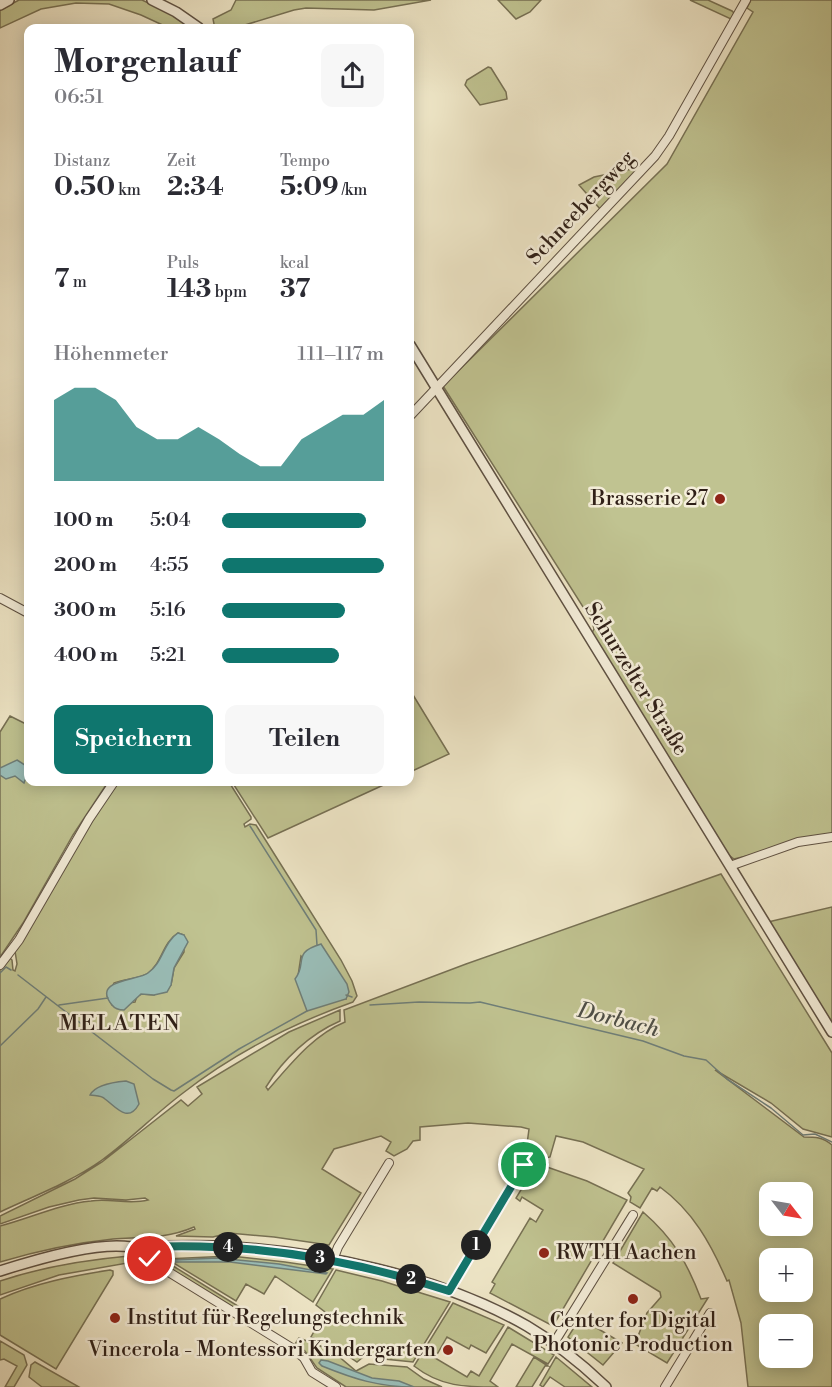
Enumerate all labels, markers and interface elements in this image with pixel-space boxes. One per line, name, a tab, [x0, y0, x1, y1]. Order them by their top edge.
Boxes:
text: Morgenlauf	[54, 42, 237, 83]
button: share	[321, 44, 384, 107]
text: 06:51	[54, 85, 104, 110]
street label: Schneebergweg	[521, 145, 641, 271]
text: Distanz	[54, 151, 110, 171]
text: Zeit	[167, 151, 196, 171]
text: Tempo	[280, 151, 330, 171]
text: 0.50	[54, 171, 115, 203]
text: 2:34	[167, 171, 224, 203]
text: 5:09	[280, 171, 339, 203]
text: km	[115, 180, 141, 200]
text: /km	[339, 180, 367, 200]
text: Puls	[167, 253, 199, 273]
text: kcal	[280, 253, 309, 273]
text: 7	[54, 263, 69, 295]
text: m	[69, 272, 87, 292]
text: 143	[167, 273, 211, 305]
text: 37	[280, 273, 310, 305]
text: bpm	[211, 282, 247, 302]
text: Höhenmeter	[54, 342, 168, 367]
text: 111–117 m	[298, 342, 384, 367]
place label: Brasserie 27	[590, 486, 708, 512]
marker: Brasserie 27	[713, 492, 727, 506]
text: 100 m	[54, 508, 113, 533]
text: 5:04	[150, 508, 191, 533]
text: 200 m	[54, 553, 117, 578]
text: 4:55	[150, 553, 188, 578]
text: 300 m	[54, 598, 117, 623]
text: 5:16	[150, 598, 186, 623]
street label: Schurzelter Straße	[578, 598, 694, 760]
text: 400 m	[54, 643, 118, 668]
text: 5:21	[150, 643, 186, 668]
button: Speichern	[54, 705, 213, 774]
button: Teilen	[225, 705, 384, 774]
water label: Dorbach	[573, 997, 662, 1043]
district label: MELATEN	[59, 1010, 181, 1037]
pin	[498, 1139, 549, 1190]
icon: arrive	[507, 1148, 540, 1181]
north arrow	[759, 1182, 813, 1236]
map controls	[759, 1182, 813, 1368]
pin: 1	[461, 1230, 491, 1260]
pin: 4	[213, 1232, 243, 1262]
pin	[124, 1233, 175, 1284]
text: 1	[472, 1235, 480, 1255]
text: 4	[223, 1237, 233, 1257]
place label: RWTH Aachen	[556, 1240, 697, 1266]
icon: check	[133, 1242, 166, 1275]
pin: 3	[305, 1243, 335, 1273]
marker: RWTH Aachen	[537, 1246, 551, 1260]
text: 3	[315, 1248, 325, 1268]
button: +	[759, 1248, 813, 1302]
pin: 2	[396, 1264, 426, 1294]
text: 2	[406, 1269, 416, 1289]
marker: Center for Digital Photonic Production	[626, 1292, 640, 1306]
place label: Institut für Regelungstechnik	[127, 1305, 404, 1331]
place label: Center for Digital Photonic Production	[533, 1308, 734, 1358]
marker: Institut für Regelungstechnik	[108, 1311, 122, 1325]
button: −	[759, 1314, 813, 1368]
place label: Vincerola - Montessori Kindergarten	[87, 1337, 436, 1363]
marker: Vincerola - Montessori Kindergarten	[441, 1343, 455, 1357]

